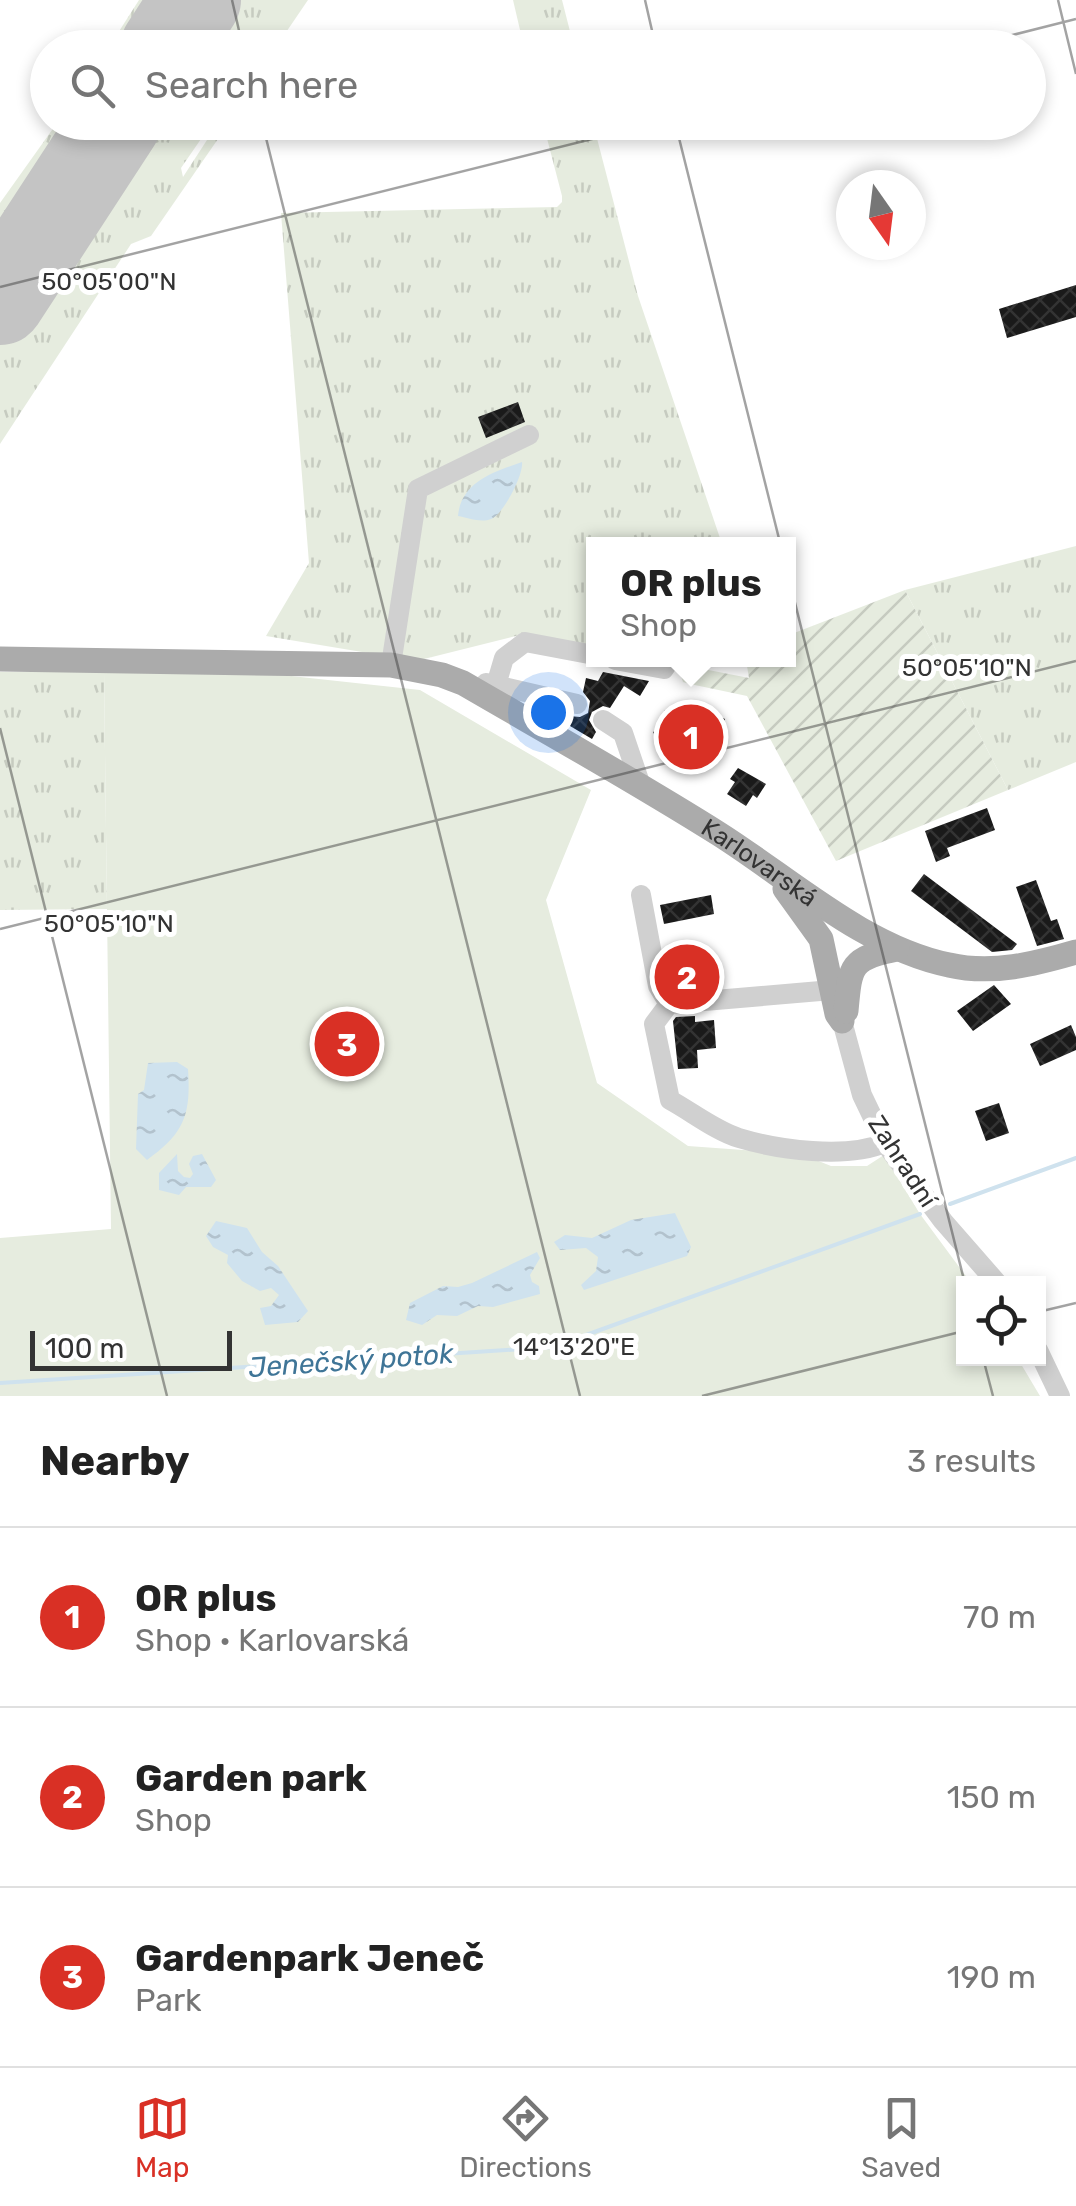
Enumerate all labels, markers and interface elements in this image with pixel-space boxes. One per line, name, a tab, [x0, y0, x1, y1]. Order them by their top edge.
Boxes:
search box	[30, 30, 1046, 140]
icon: search	[65, 58, 120, 113]
text: Search here	[145, 62, 358, 108]
north arrow	[836, 170, 926, 260]
text: 50°05'00"N	[41, 267, 177, 296]
popup	[586, 537, 796, 667]
text: OR plus	[620, 560, 762, 606]
text: Shop	[620, 606, 697, 644]
text: 50°05'10"N	[902, 653, 1032, 682]
your location	[523, 687, 574, 738]
pin: 1	[658, 700, 724, 774]
street label: Karlovarská	[696, 813, 822, 913]
text: 50°05'10"N	[44, 909, 174, 938]
pin: 2	[654, 940, 720, 1014]
pin: 3	[314, 1006, 380, 1082]
street label: Zahradní	[862, 1110, 944, 1214]
map controls	[956, 1276, 1046, 1366]
button: locate	[956, 1276, 1046, 1366]
scale bar	[30, 1326, 232, 1370]
text: 100 m	[45, 1332, 124, 1365]
text: 14°13'20"E	[513, 1332, 635, 1361]
water label: Jenečský potok	[247, 1337, 455, 1384]
text: Nearby	[40, 1436, 190, 1486]
text: 3 results	[907, 1442, 1036, 1480]
text: OR plus	[135, 1575, 277, 1621]
text: 1	[65, 1598, 80, 1636]
text: 70 m	[963, 1598, 1036, 1636]
text: Shop · Karlovarská	[135, 1621, 410, 1659]
text: Garden park	[135, 1755, 367, 1801]
text: 2	[62, 1778, 83, 1816]
text: 150 m	[947, 1778, 1036, 1816]
text: Shop	[135, 1801, 212, 1839]
text: Gardenpark Jeneč	[135, 1935, 484, 1981]
text: 3	[62, 1958, 83, 1996]
text: 190 m	[947, 1958, 1036, 1996]
text: Park	[135, 1981, 202, 2019]
tab: Map	[135, 2091, 190, 2184]
tab: Directions	[459, 2091, 592, 2184]
tab: Saved	[861, 2091, 941, 2184]

